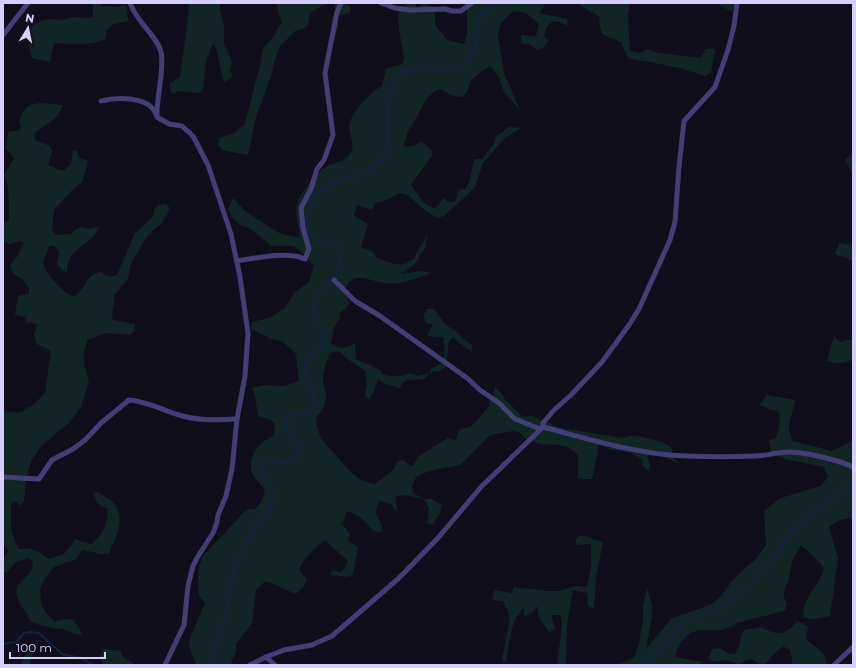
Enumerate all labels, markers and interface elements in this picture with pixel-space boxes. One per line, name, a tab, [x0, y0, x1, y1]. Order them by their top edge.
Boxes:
north arrow	[8, 8, 48, 48]
text: N	[24, 10, 35, 26]
scale bar	[10, 634, 105, 660]
text: 100 m	[16, 640, 52, 655]

